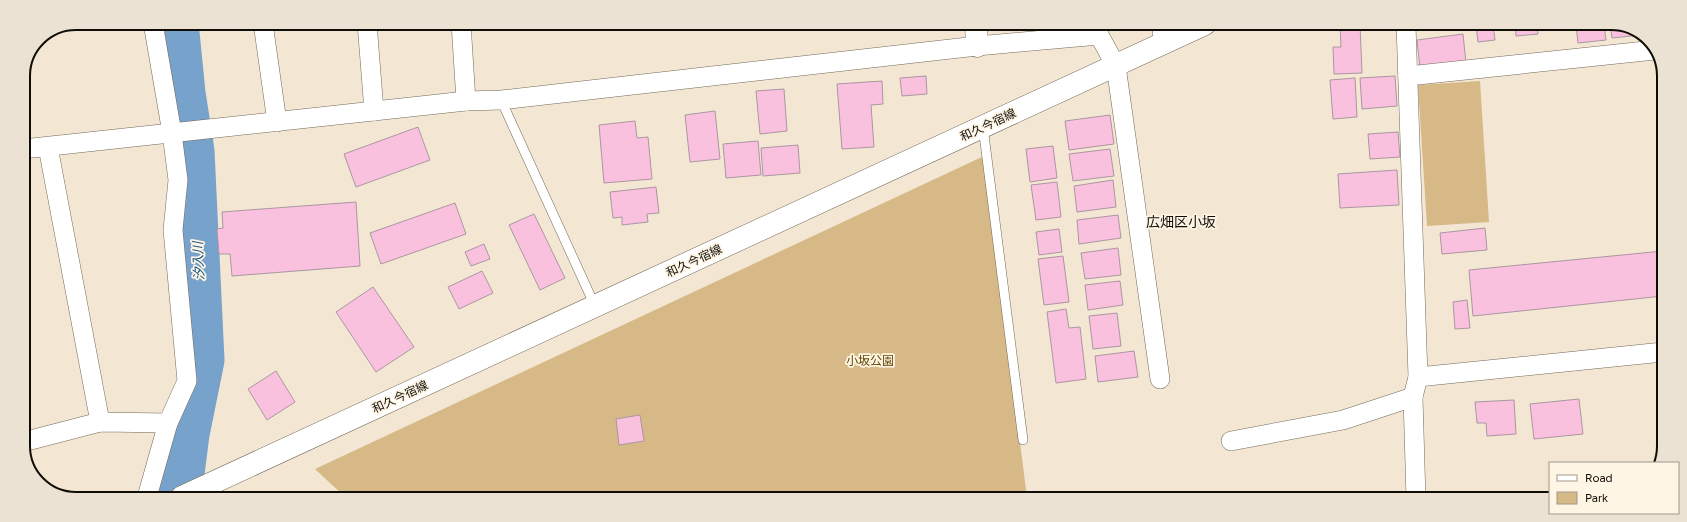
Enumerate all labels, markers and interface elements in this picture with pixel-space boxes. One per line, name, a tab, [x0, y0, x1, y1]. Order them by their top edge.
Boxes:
street label: 和久今宿線	[958, 106, 1018, 144]
district label: 広畑区小坂	[1146, 214, 1216, 231]
water label: 汐入川	[190, 239, 207, 281]
street label: 和久今宿線	[664, 242, 724, 280]
park label: 小坂公園	[846, 354, 894, 368]
street label: 和久今宿線	[370, 378, 430, 416]
legend	[1549, 462, 1679, 514]
text: Road	[1585, 471, 1613, 485]
text: Park	[1585, 491, 1608, 505]

